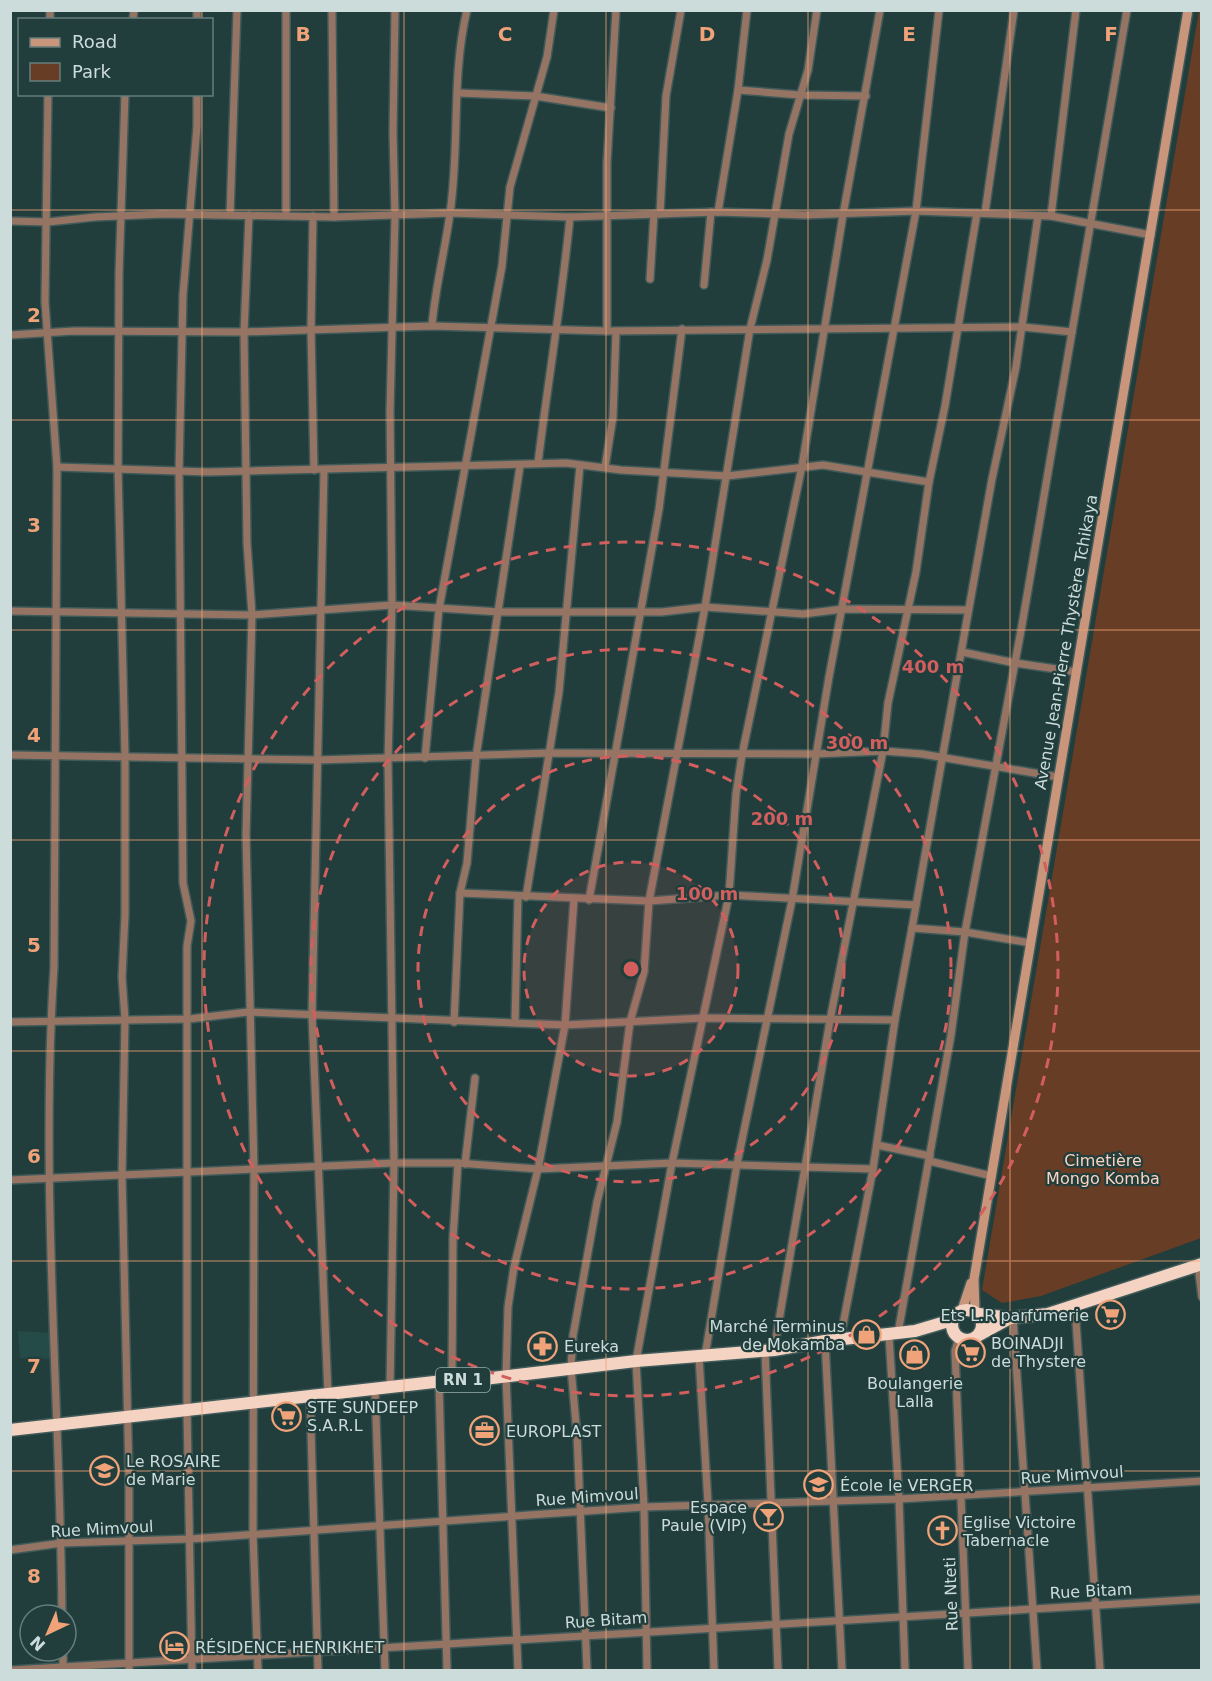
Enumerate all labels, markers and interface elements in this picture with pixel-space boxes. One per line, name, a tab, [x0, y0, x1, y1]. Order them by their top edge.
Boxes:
legend	[18, 18, 213, 96]
text: B	[295, 22, 311, 46]
text: C	[498, 22, 512, 46]
text: D	[699, 22, 715, 46]
text: E	[902, 22, 916, 46]
text: F	[1104, 22, 1118, 46]
text: Road	[72, 31, 117, 52]
text: Park	[72, 61, 111, 82]
text: 2	[27, 303, 41, 327]
street label: Avenue Jean-Pierre Thystère Tchikaya	[1031, 493, 1101, 791]
text: 3	[27, 513, 41, 537]
text: 400 m	[902, 656, 964, 677]
text: 4	[27, 723, 41, 747]
text: 300 m	[826, 732, 888, 753]
text: 200 m	[751, 808, 813, 829]
text: 100 m	[676, 883, 738, 904]
text: 5	[27, 933, 41, 957]
centre of rings	[621, 959, 641, 979]
text: 6	[27, 1144, 41, 1168]
park label: Cimetière Mongo Komba	[1046, 1151, 1160, 1188]
supermarket icon: Ets L.R parfumerie	[1094, 1299, 1126, 1331]
place label: Ets L.R parfumerie	[940, 1306, 1089, 1325]
place label: Marché Terminus de Mokamba	[709, 1317, 845, 1354]
shop icon: Marché Terminus de Mokamba	[850, 1319, 882, 1351]
pharmacy icon: Eureka	[527, 1330, 559, 1362]
place label: BOINADJI de Thystere	[991, 1334, 1086, 1371]
supermarket icon: BOINADJI de Thystere	[954, 1336, 986, 1368]
place label: Eureka	[564, 1337, 619, 1356]
shop icon: Boulangerie Lalla	[899, 1339, 931, 1371]
text: 7	[27, 1354, 41, 1378]
road number: RN 1	[436, 1368, 490, 1392]
place label: Boulangerie Lalla	[867, 1374, 963, 1411]
place label: STE SUNDEEP S.A.R.L	[307, 1398, 419, 1435]
supermarket icon: STE SUNDEEP S.A.R.L	[270, 1400, 302, 1432]
office icon: EUROPLAST	[469, 1415, 501, 1447]
place label: EUROPLAST	[506, 1422, 602, 1441]
place label: Le ROSAIRE de Marie	[126, 1452, 221, 1489]
school or university icon: Le ROSAIRE de Marie	[89, 1454, 121, 1486]
street label: Rue Mimvoul	[1020, 1462, 1124, 1488]
school or university icon: École le VERGER	[803, 1469, 835, 1501]
place label: École le VERGER	[840, 1476, 973, 1495]
street label: Rue Mimvoul	[535, 1484, 639, 1510]
place label: Espace Paule (VIP)	[661, 1498, 747, 1535]
bar icon: Espace Paule (VIP)	[752, 1500, 784, 1532]
place label: Eglise Victoire Tabernacle	[962, 1513, 1076, 1550]
church icon: Eglise Victoire Tabernacle	[926, 1515, 958, 1547]
street label: Rue Mimvoul	[50, 1517, 154, 1541]
street label: Rue Nteti	[940, 1557, 962, 1631]
text: 8	[27, 1564, 41, 1588]
street label: Rue Bitam	[1049, 1579, 1133, 1603]
north arrow	[18, 1603, 78, 1663]
street label: Rue Bitam	[564, 1608, 648, 1632]
hotel icon: RÉSIDENCE HENRIKHET	[158, 1631, 190, 1663]
text: N	[27, 1632, 49, 1655]
place label: RÉSIDENCE HENRIKHET	[195, 1638, 384, 1657]

